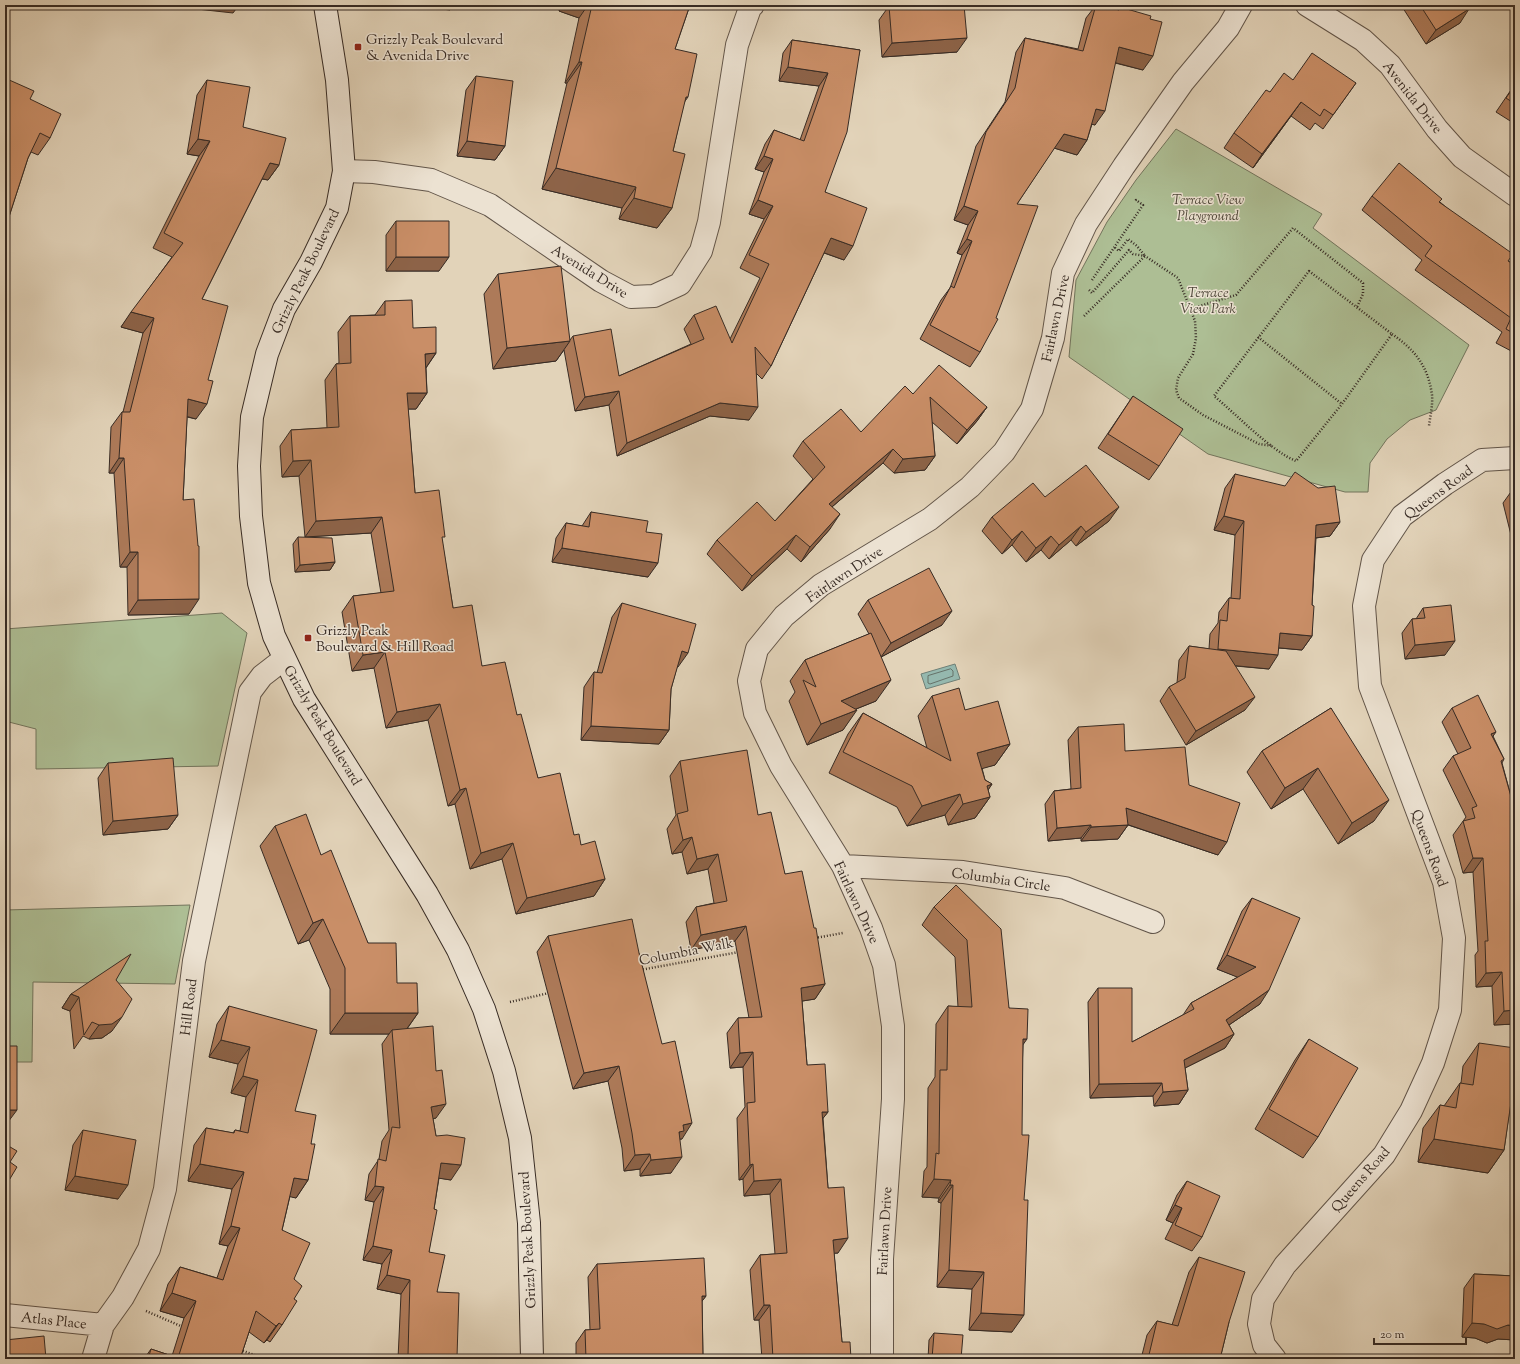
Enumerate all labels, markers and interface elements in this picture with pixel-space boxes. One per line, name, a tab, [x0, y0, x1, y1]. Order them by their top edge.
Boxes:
place label: Grizzly Peak Boulevard & Avenida Drive	[366, 31, 503, 67]
marker: Grizzly Peak Boulevard & Avenida Drive	[353, 42, 363, 52]
street label: Avenida Drive	[1377, 58, 1446, 139]
park label: Terrace View Playground	[1172, 191, 1245, 227]
street label: Grizzly Peak Boulevard	[268, 206, 346, 338]
street label: Avenida Drive	[547, 241, 631, 304]
street label: Fairlawn Drive	[1038, 273, 1076, 364]
park label: Terrace View Park	[1180, 284, 1237, 320]
street label: Queens Road	[1400, 462, 1478, 526]
street label: Fairlawn Drive	[803, 543, 887, 609]
place label: Grizzly Peak Boulevard & Hill Road	[316, 622, 454, 658]
marker: Grizzly Peak Boulevard & Hill Road	[303, 633, 313, 643]
street label: Grizzly Peak Boulevard	[277, 662, 365, 790]
street label: Queens Road	[1405, 807, 1451, 890]
street label: Fairlawn Drive	[827, 858, 883, 947]
street label: Columbia Circle	[950, 864, 1051, 898]
street label: Columbia Walk	[638, 934, 736, 972]
street label: Hill Road	[177, 977, 203, 1037]
street label: Queens Road	[1327, 1143, 1396, 1217]
street label: Grizzly Peak Boulevard	[515, 1171, 543, 1309]
street label: Fairlawn Drive	[874, 1186, 898, 1276]
street label: Atlas Place	[20, 1309, 88, 1335]
scale bar	[1374, 1320, 1466, 1346]
text: 20 m	[1380, 1326, 1405, 1344]

